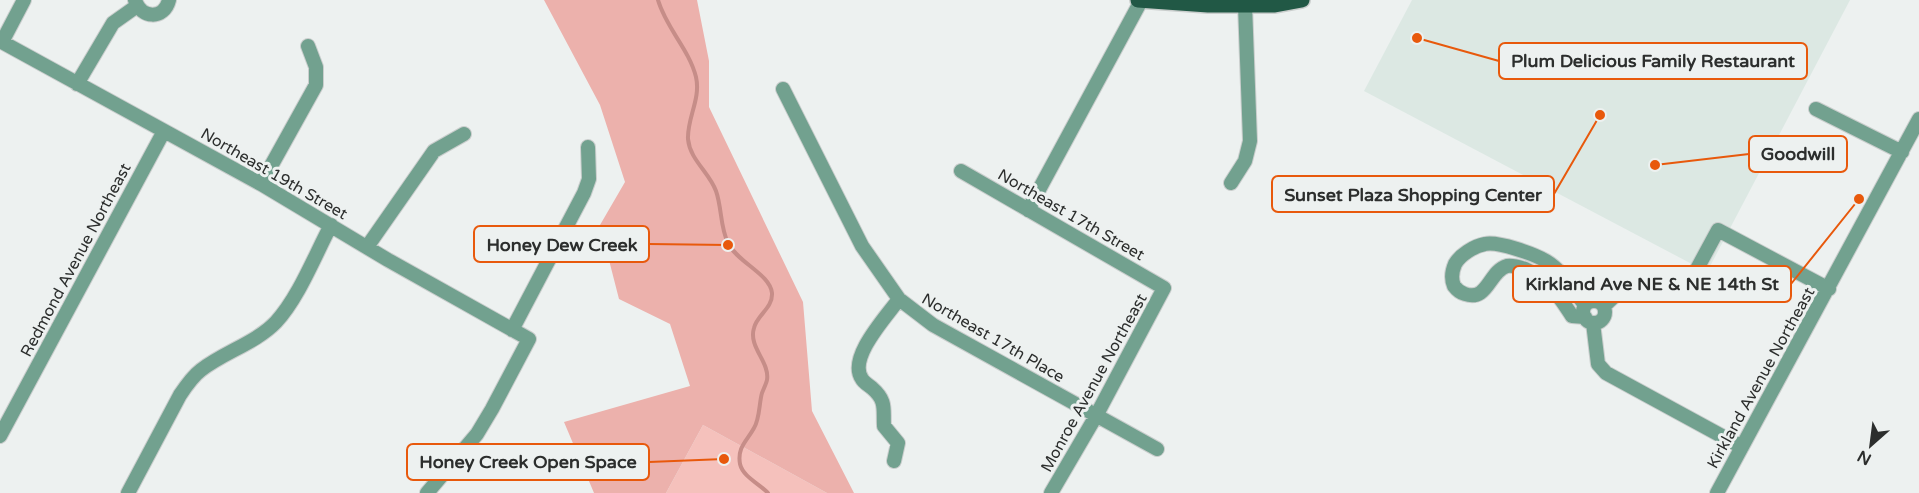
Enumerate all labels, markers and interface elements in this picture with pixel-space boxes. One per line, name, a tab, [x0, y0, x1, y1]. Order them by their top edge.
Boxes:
callout: Plum Delicious Family Restaurant	[1499, 43, 1807, 79]
text: Plum Delicious Family Restaurant	[1511, 50, 1795, 72]
street label: Northeast 19th Street	[197, 124, 351, 224]
callout: Goodwill	[1749, 136, 1847, 172]
text: Goodwill	[1761, 143, 1835, 165]
street label: Redmond Avenue Northeast	[16, 160, 136, 360]
street label: Northeast 17th Street	[994, 165, 1148, 265]
callout: Sunset Plaza Shopping Center	[1272, 176, 1554, 212]
text: Sunset Plaza Shopping Center	[1284, 184, 1543, 206]
callout: Honey Dew Creek	[474, 226, 649, 262]
text: Honey Dew Creek	[486, 234, 638, 256]
callout: Kirkland Ave NE & NE 14th St	[1513, 266, 1791, 302]
text: Kirkland Ave NE & NE 14th St	[1525, 273, 1779, 295]
street label: Kirkland Avenue Northeast	[1703, 284, 1819, 472]
street label: Northeast 17th Place	[918, 289, 1068, 387]
street label: Monroe Avenue Northeast	[1037, 290, 1151, 476]
north arrow	[1841, 415, 1901, 475]
callout: Honey Creek Open Space	[407, 444, 649, 480]
text: N	[1854, 446, 1875, 469]
text: Honey Creek Open Space	[419, 451, 637, 473]

